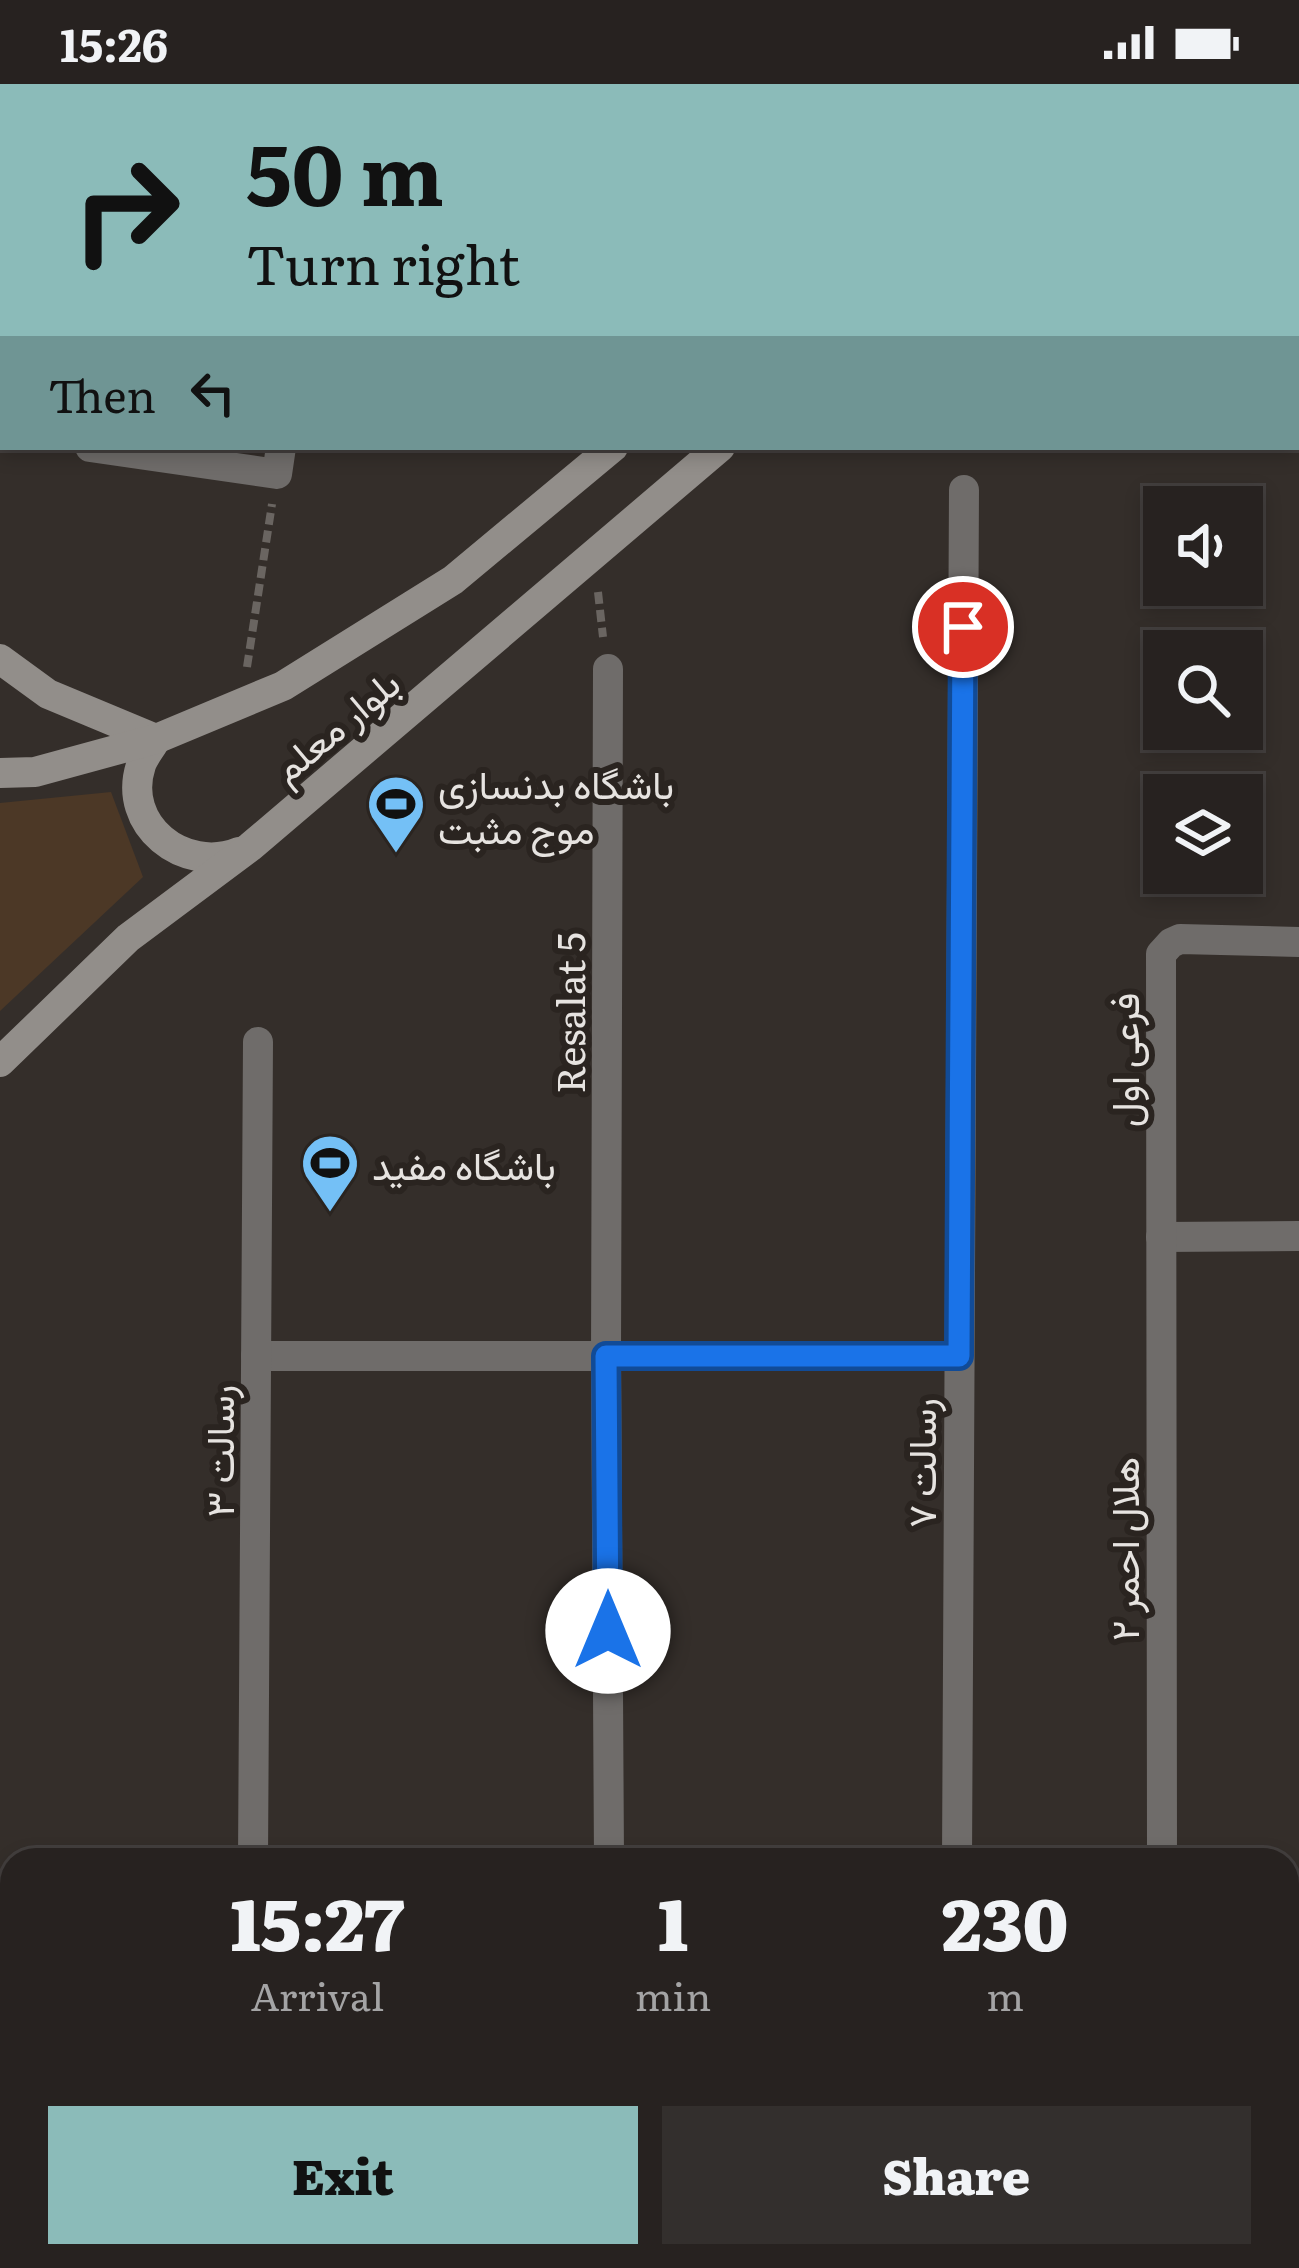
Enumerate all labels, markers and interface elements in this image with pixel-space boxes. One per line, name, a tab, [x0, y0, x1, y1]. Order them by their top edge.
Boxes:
text: 15:26	[60, 9, 168, 76]
text: 50 m	[246, 107, 444, 232]
icon: right	[48, 132, 204, 288]
text: Turn right	[246, 221, 520, 302]
text: Then	[48, 360, 156, 427]
icon: left	[180, 360, 246, 426]
map controls	[1143, 486, 1263, 894]
button: sound	[1143, 486, 1263, 606]
pin	[912, 576, 1014, 678]
icon: arrive	[930, 594, 996, 660]
button: search	[1143, 630, 1263, 750]
street label: بلوار معلم	[257, 653, 411, 795]
place label: باشگاه بدنسازی موج مثبت	[438, 753, 674, 857]
sports icon: باشگاه بدنسازی موج مثبت	[365, 773, 427, 855]
button: layers	[1143, 774, 1263, 894]
street label: Resalat 5	[539, 932, 597, 1094]
street label: فرعی اول	[1093, 993, 1151, 1127]
sports icon: باشگاه مفید	[299, 1132, 361, 1214]
place label: باشگاه مفید	[372, 1134, 556, 1192]
street label: رسالت ۳	[188, 1385, 246, 1517]
street label: رسالت ۷	[890, 1398, 948, 1528]
street label: هلال احمر ۲	[1093, 1457, 1151, 1641]
position arrow	[545, 1568, 671, 1694]
text: 15:27	[230, 1866, 404, 1973]
text: 1	[658, 1866, 688, 1973]
text: 230	[942, 1866, 1069, 1973]
text: Arrival	[251, 1965, 384, 2023]
text: min	[635, 1965, 711, 2023]
text: m	[986, 1965, 1024, 2023]
button: Exit	[48, 2106, 638, 2244]
button: Share	[662, 2106, 1251, 2244]

